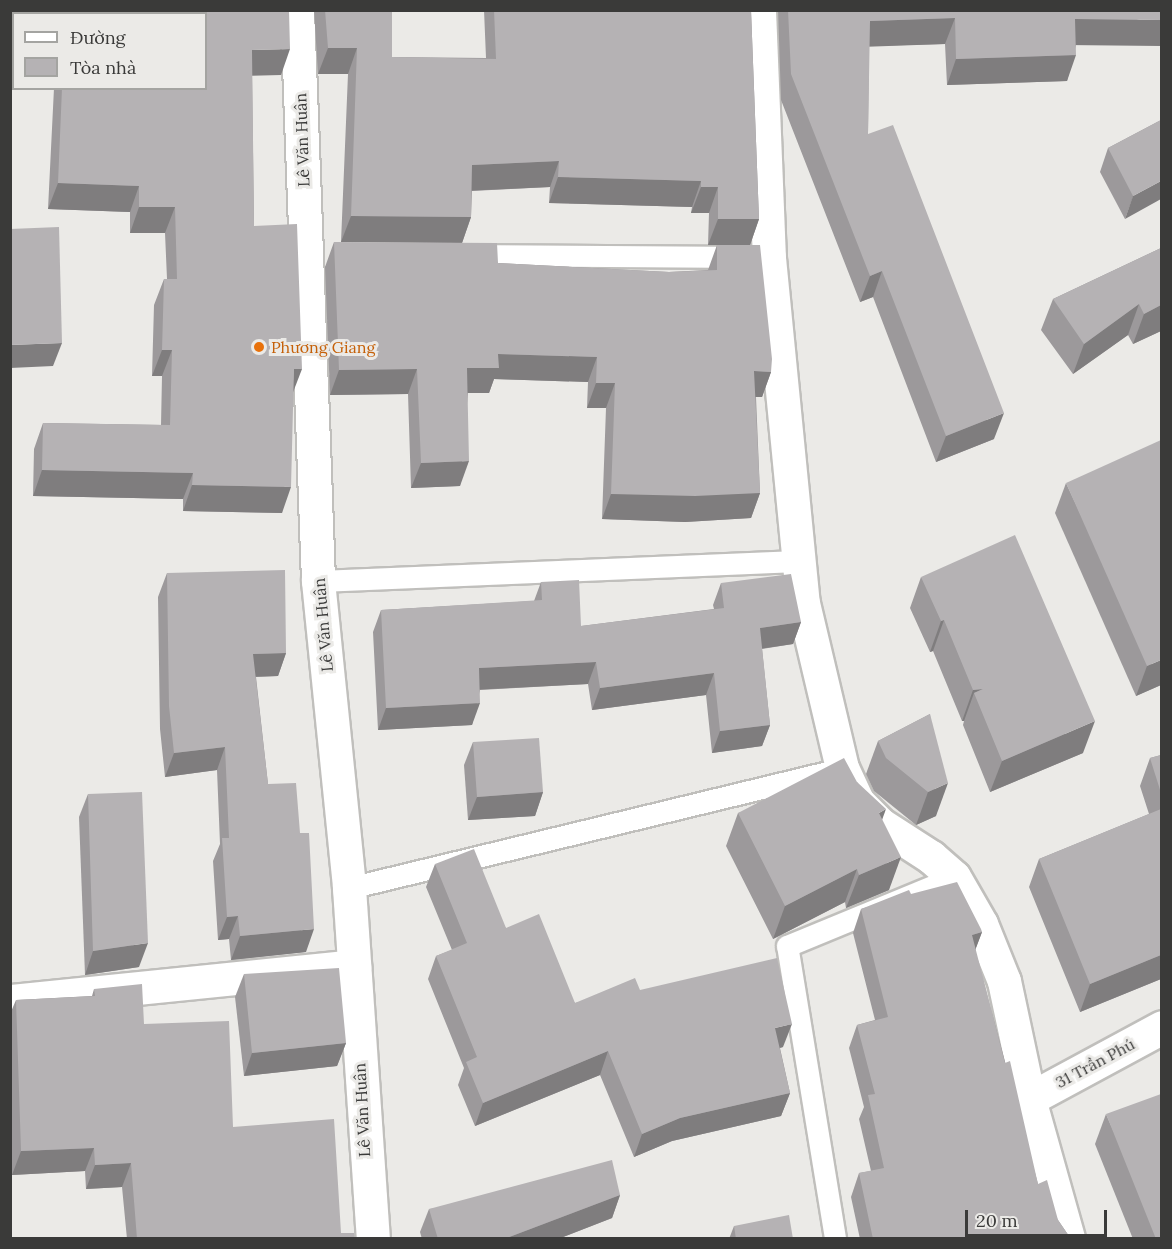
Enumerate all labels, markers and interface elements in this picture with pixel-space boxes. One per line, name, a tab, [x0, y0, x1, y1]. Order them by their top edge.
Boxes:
legend	[12, 12, 207, 90]
text: Đường	[70, 26, 126, 49]
text: Tòa nhà	[70, 56, 136, 79]
street label: Lê Văn Huân	[291, 93, 313, 187]
place label: Phương Giang	[271, 337, 375, 357]
marker: Phương Giang	[252, 340, 266, 354]
street label: Lê Văn Huân	[309, 577, 337, 673]
street label: 31 Trần Phú	[1052, 1034, 1138, 1092]
street label: Lê Văn Huân	[350, 1063, 374, 1157]
scale bar	[968, 1198, 1110, 1236]
text: 20 m	[976, 1209, 1018, 1232]

